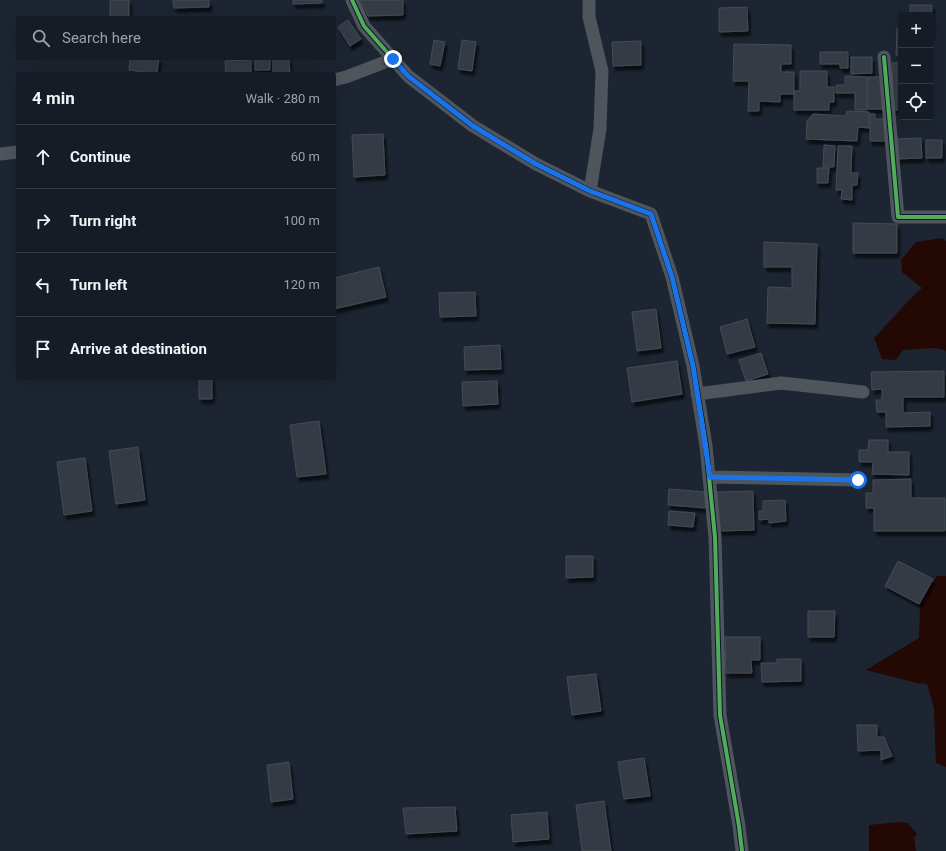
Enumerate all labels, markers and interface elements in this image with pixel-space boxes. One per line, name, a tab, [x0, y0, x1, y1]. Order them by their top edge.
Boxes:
map controls	[898, 12, 934, 120]
button: +	[898, 12, 934, 48]
search box	[16, 16, 336, 60]
icon: search	[30, 27, 52, 49]
text: Search here	[62, 29, 141, 47]
button: −	[898, 48, 934, 84]
route end	[384, 50, 402, 68]
button: locate	[898, 84, 934, 120]
text: 4 min	[32, 88, 75, 108]
text: Walk · 280 m	[245, 91, 320, 106]
icon: ahead	[32, 146, 54, 168]
text: Continue	[70, 148, 131, 166]
text: 60 m	[291, 149, 320, 164]
icon: right	[32, 210, 54, 232]
text: Turn right	[70, 212, 136, 230]
text: 100 m	[283, 213, 320, 228]
icon: left	[32, 274, 54, 296]
text: Turn left	[70, 276, 127, 294]
text: 120 m	[283, 277, 320, 292]
icon: arrive	[32, 338, 54, 360]
text: Arrive at destination	[70, 340, 207, 358]
route start	[849, 471, 867, 489]

